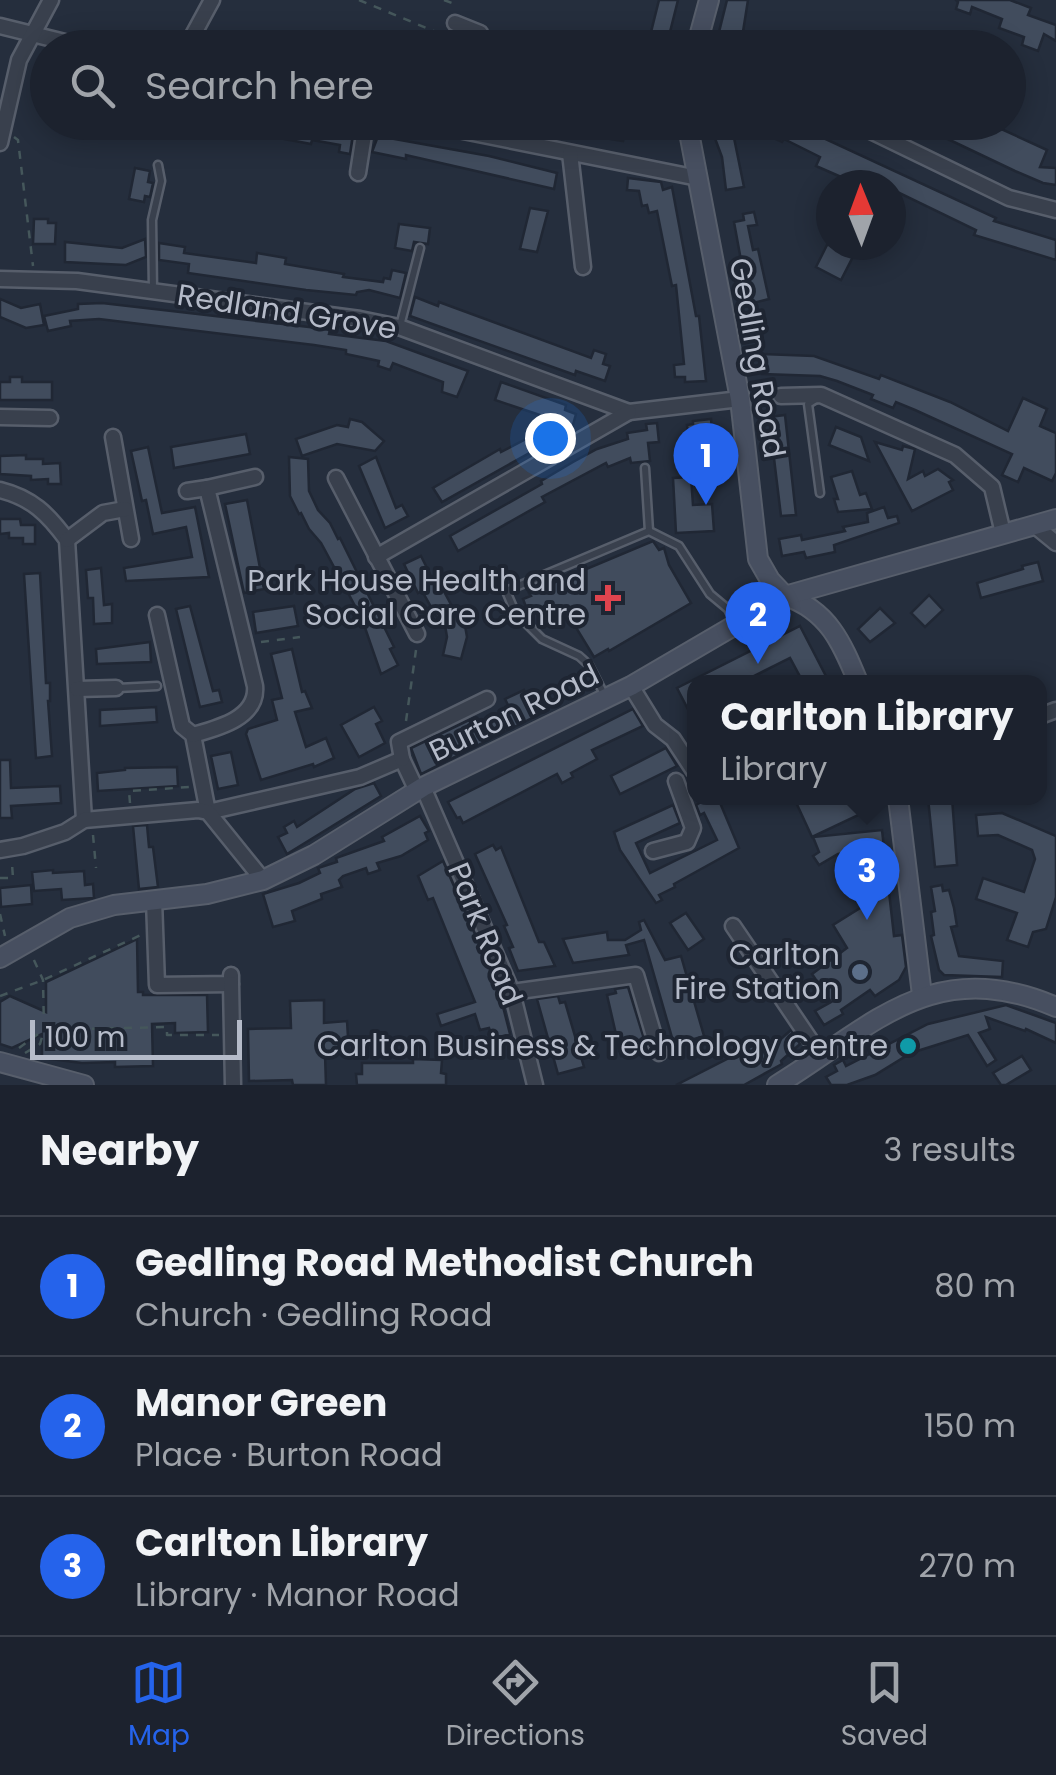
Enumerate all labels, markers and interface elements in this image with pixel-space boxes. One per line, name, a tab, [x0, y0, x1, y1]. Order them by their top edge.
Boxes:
search box	[30, 30, 1026, 140]
icon: search	[65, 58, 120, 113]
text: Search here	[145, 59, 374, 112]
north arrow	[816, 170, 906, 260]
street label: Gedling Road	[719, 254, 796, 461]
street label: Redland Grove	[174, 273, 400, 350]
your location	[525, 413, 576, 464]
pin: 1	[674, 422, 738, 505]
place label: Park House Health and Social Care Centre	[247, 559, 586, 636]
pin: 2	[726, 582, 790, 664]
marker: Park House Health and Social Care Centre	[595, 585, 621, 611]
street label: Burton Road	[422, 653, 606, 772]
popup	[687, 675, 1047, 805]
text: Carlton Library	[720, 690, 1014, 743]
text: Library	[720, 746, 827, 791]
pin: 3	[834, 838, 900, 920]
street label: Park Road	[437, 856, 534, 1012]
place label: Carlton Fire Station	[674, 933, 840, 1010]
marker: Carlton Fire Station	[849, 961, 871, 983]
scale bar	[30, 1015, 242, 1060]
text: 100 m	[45, 1018, 125, 1057]
place label: Carlton Business & Technology Centre	[317, 1024, 888, 1067]
marker: Carlton Business & Technology Centre	[897, 1035, 919, 1057]
text: Nearby	[40, 1121, 199, 1180]
text: 3 results	[883, 1127, 1016, 1172]
text: Gedling Road Methodist Church	[135, 1236, 754, 1289]
text: 1	[66, 1263, 79, 1308]
text: 80 m	[934, 1263, 1016, 1308]
text: Church · Gedling Road	[135, 1292, 492, 1337]
text: Manor Green	[135, 1376, 387, 1429]
text: 2	[63, 1403, 82, 1448]
text: 150 m	[924, 1403, 1016, 1448]
text: Place · Burton Road	[135, 1432, 443, 1477]
text: Carlton Library	[135, 1516, 428, 1569]
text: 3	[63, 1543, 82, 1588]
text: 270 m	[919, 1543, 1016, 1588]
text: Library · Manor Road	[135, 1572, 460, 1617]
tab: Map	[128, 1655, 190, 1757]
tab: Directions	[446, 1655, 585, 1757]
tab: Saved	[841, 1655, 928, 1757]

